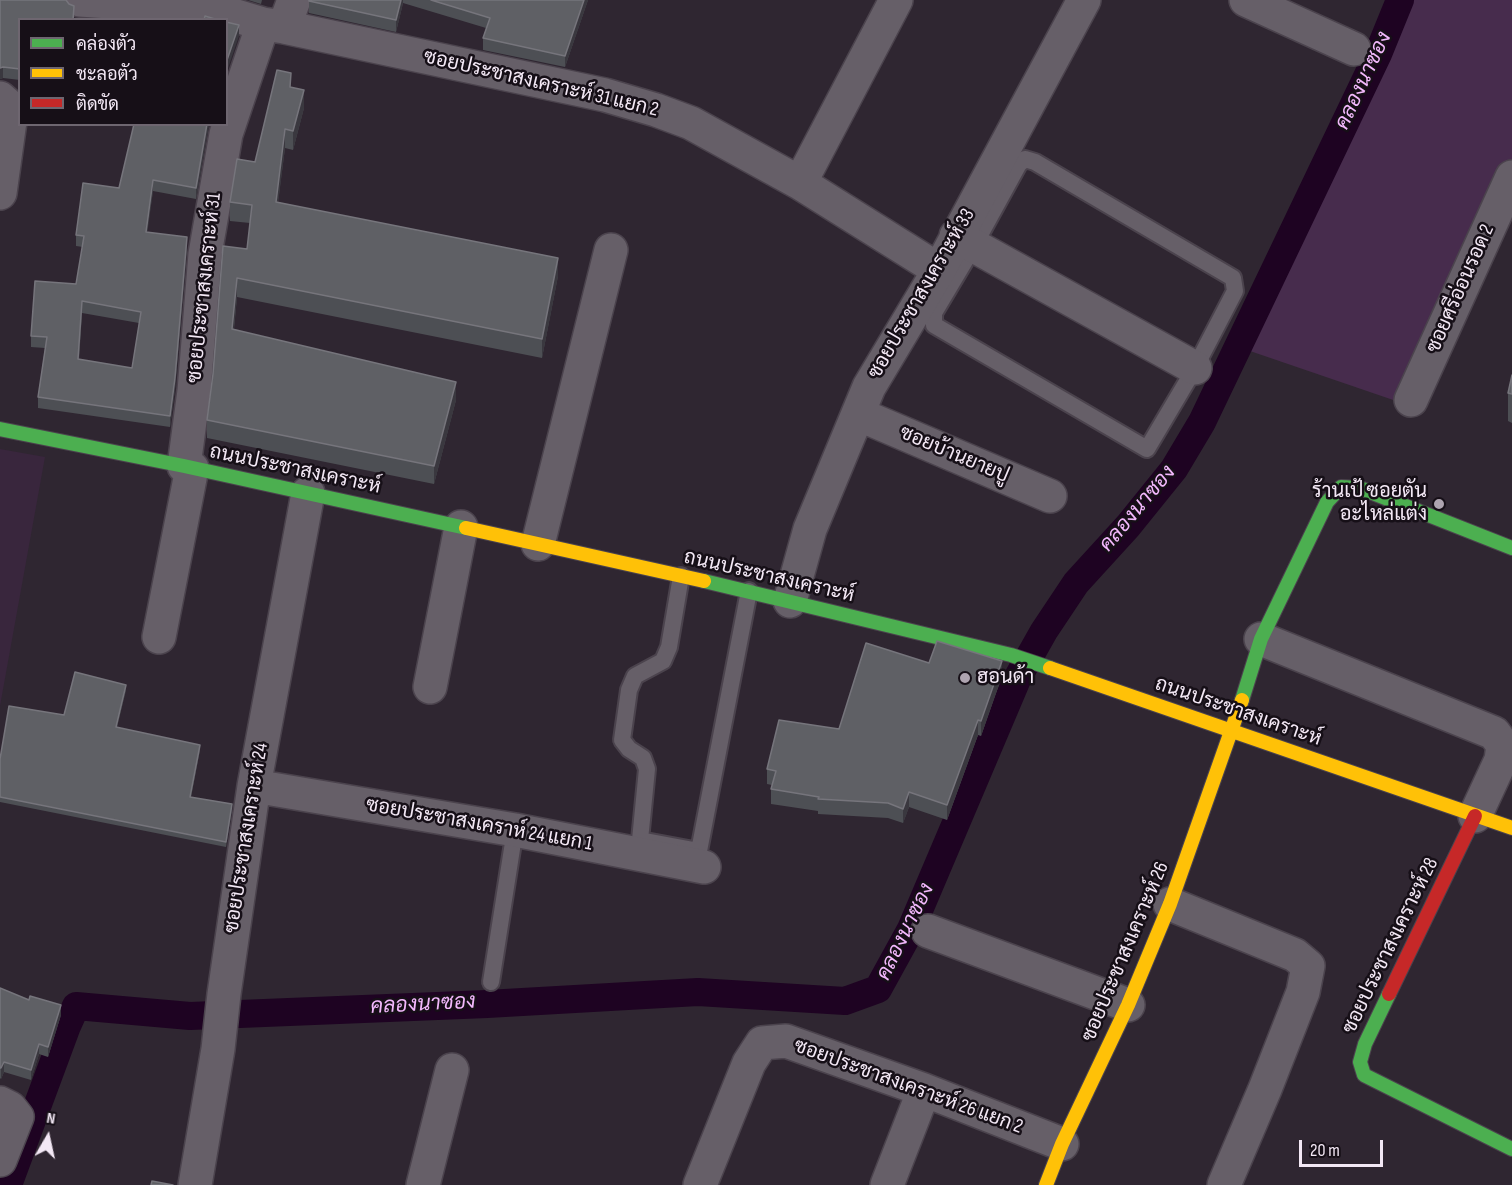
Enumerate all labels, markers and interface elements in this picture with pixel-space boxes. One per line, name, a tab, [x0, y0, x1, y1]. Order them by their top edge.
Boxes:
legend	[18, 18, 228, 126]
water label: คลองนาซอง	[1330, 28, 1398, 134]
text: คล่องตัว	[76, 34, 136, 55]
street label: ซอยประชาสงเคราะห์ 31 แยก 2	[421, 45, 661, 123]
text: ชะลอตัว	[76, 64, 138, 85]
text: ติดขัด	[76, 94, 119, 115]
street label: ซอยประชาสงเคราะห์ 31	[183, 192, 227, 384]
street label: ซอยประชาสงเคราะห์ 33	[863, 205, 981, 383]
street label: ซอยศรีอ่อนรอด 2	[1422, 221, 1500, 357]
street label: ซอยบ้านยายปู	[896, 421, 1012, 489]
street label: ถนนประชาสงเคราะห์	[207, 440, 383, 500]
water label: คลองนาซอง	[1095, 461, 1181, 557]
place label: ร้านเป้ ซอยตัน อะไหล่แต่ง	[1312, 480, 1427, 527]
marker: ร้านเป้ ซอยตัน อะไหล่แต่ง	[1432, 497, 1446, 511]
street label: ถนนประชาสงเคราะห์	[681, 546, 857, 608]
place label: ฮอนด้า	[977, 666, 1034, 690]
marker: ฮอนด้า	[958, 671, 972, 685]
street label: ถนนประชาสงเคราะห์	[1152, 672, 1324, 752]
street label: ซอยประชาสงเคราะห์ 24	[220, 741, 274, 935]
street label: ซอยประชาสงเคราห์ 24 แยก 1	[364, 793, 594, 857]
street label: ซอยประชาสงเคราะห์ 28	[1338, 854, 1444, 1038]
street label: ซอยประชาสงเคราะห์ 26	[1077, 859, 1175, 1045]
water label: คลองนาซอง	[872, 879, 940, 985]
water label: คลองนาซอง	[370, 990, 476, 1020]
street label: ซอยประชาสงเคราะห์ 26 แยก 2	[790, 1034, 1026, 1140]
north arrow	[18, 1107, 78, 1167]
text: N	[45, 1109, 57, 1129]
scale bar	[1302, 1128, 1386, 1166]
text: 20 m	[1310, 1140, 1340, 1161]

